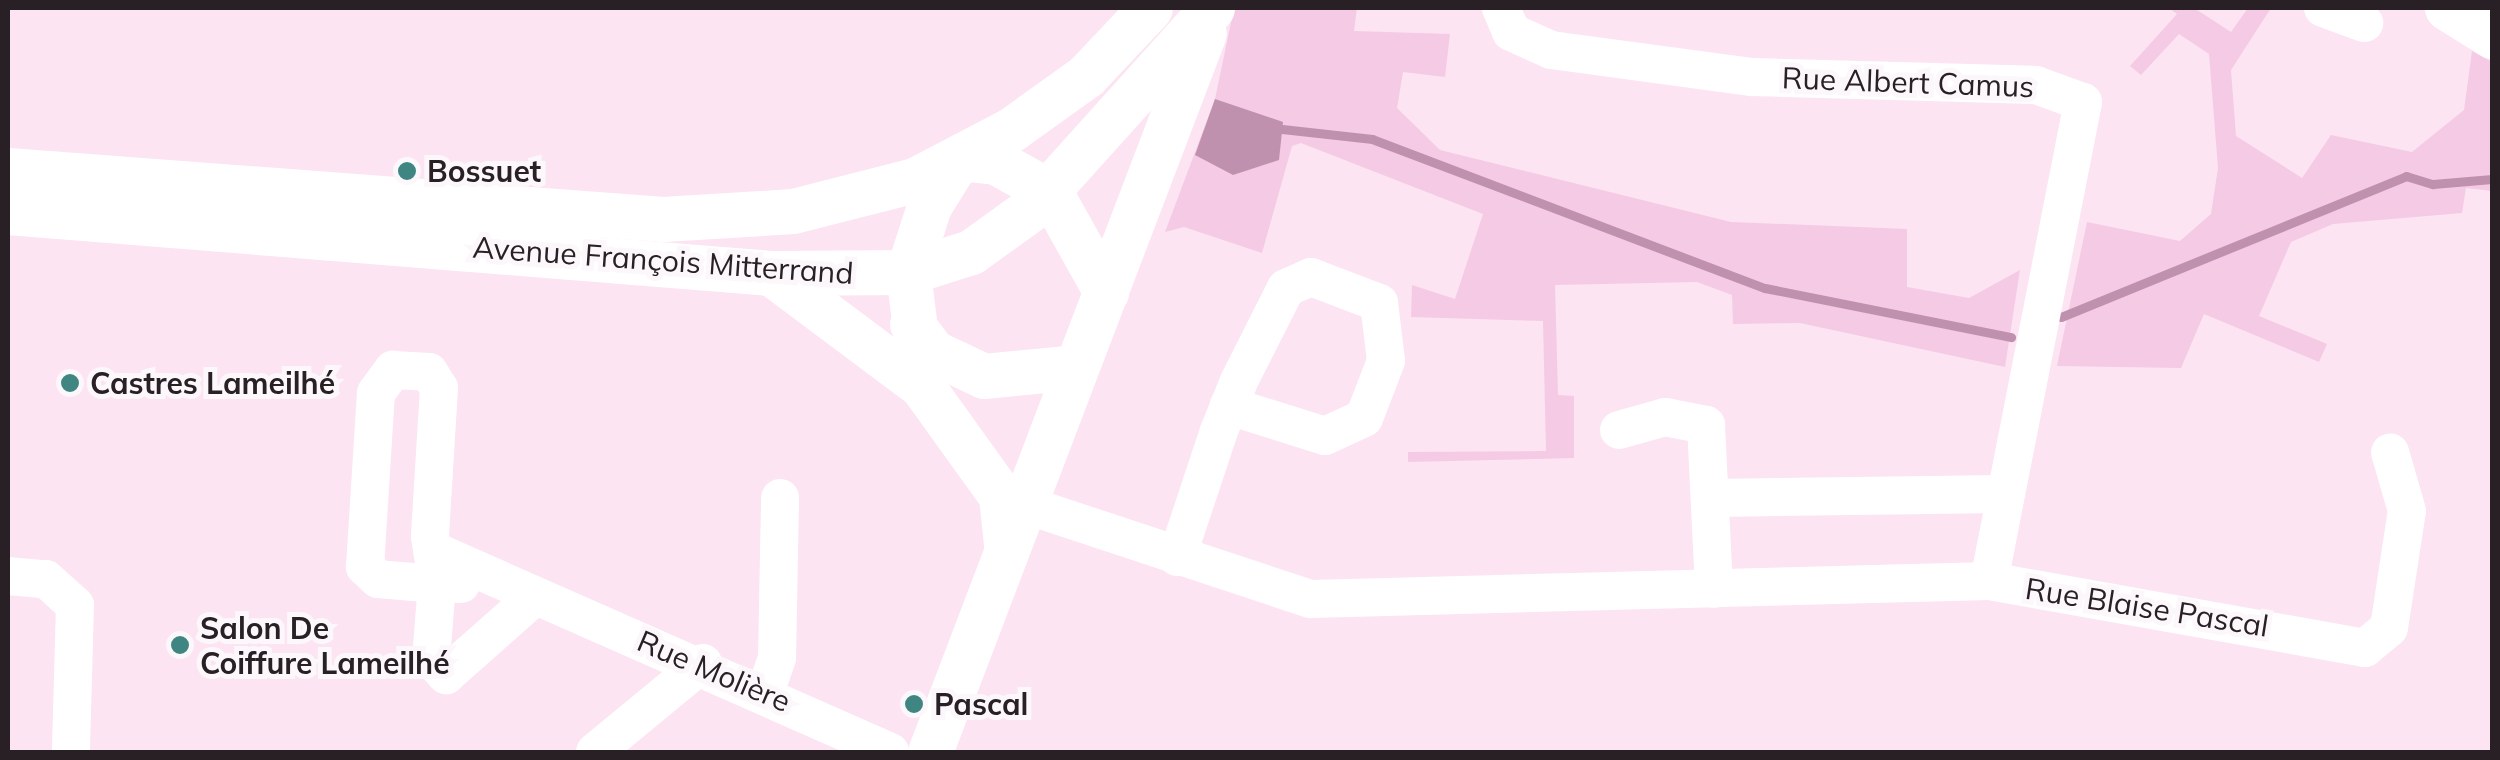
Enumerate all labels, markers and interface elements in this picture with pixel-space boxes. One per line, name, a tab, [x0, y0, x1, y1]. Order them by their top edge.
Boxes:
street label: Rue Albert Camus	[1781, 60, 2035, 104]
place label: Bossuet	[427, 153, 541, 189]
marker: Bossuet	[396, 160, 418, 182]
street label: Avenue François Mitterrand	[471, 229, 855, 291]
place label: Castres Lameilhé	[90, 365, 335, 401]
marker: Castres Lameilhé	[59, 372, 81, 394]
street label: Rue Blaise Pascal	[2023, 570, 2271, 644]
place label: Salon De Coiffure Lameilhé	[200, 610, 450, 680]
street label: Rue Molière	[632, 623, 796, 719]
marker: Salon De Coiffure Lameilhé	[169, 634, 191, 656]
place label: Pascal	[934, 686, 1028, 722]
marker: Pascal	[903, 693, 925, 715]

